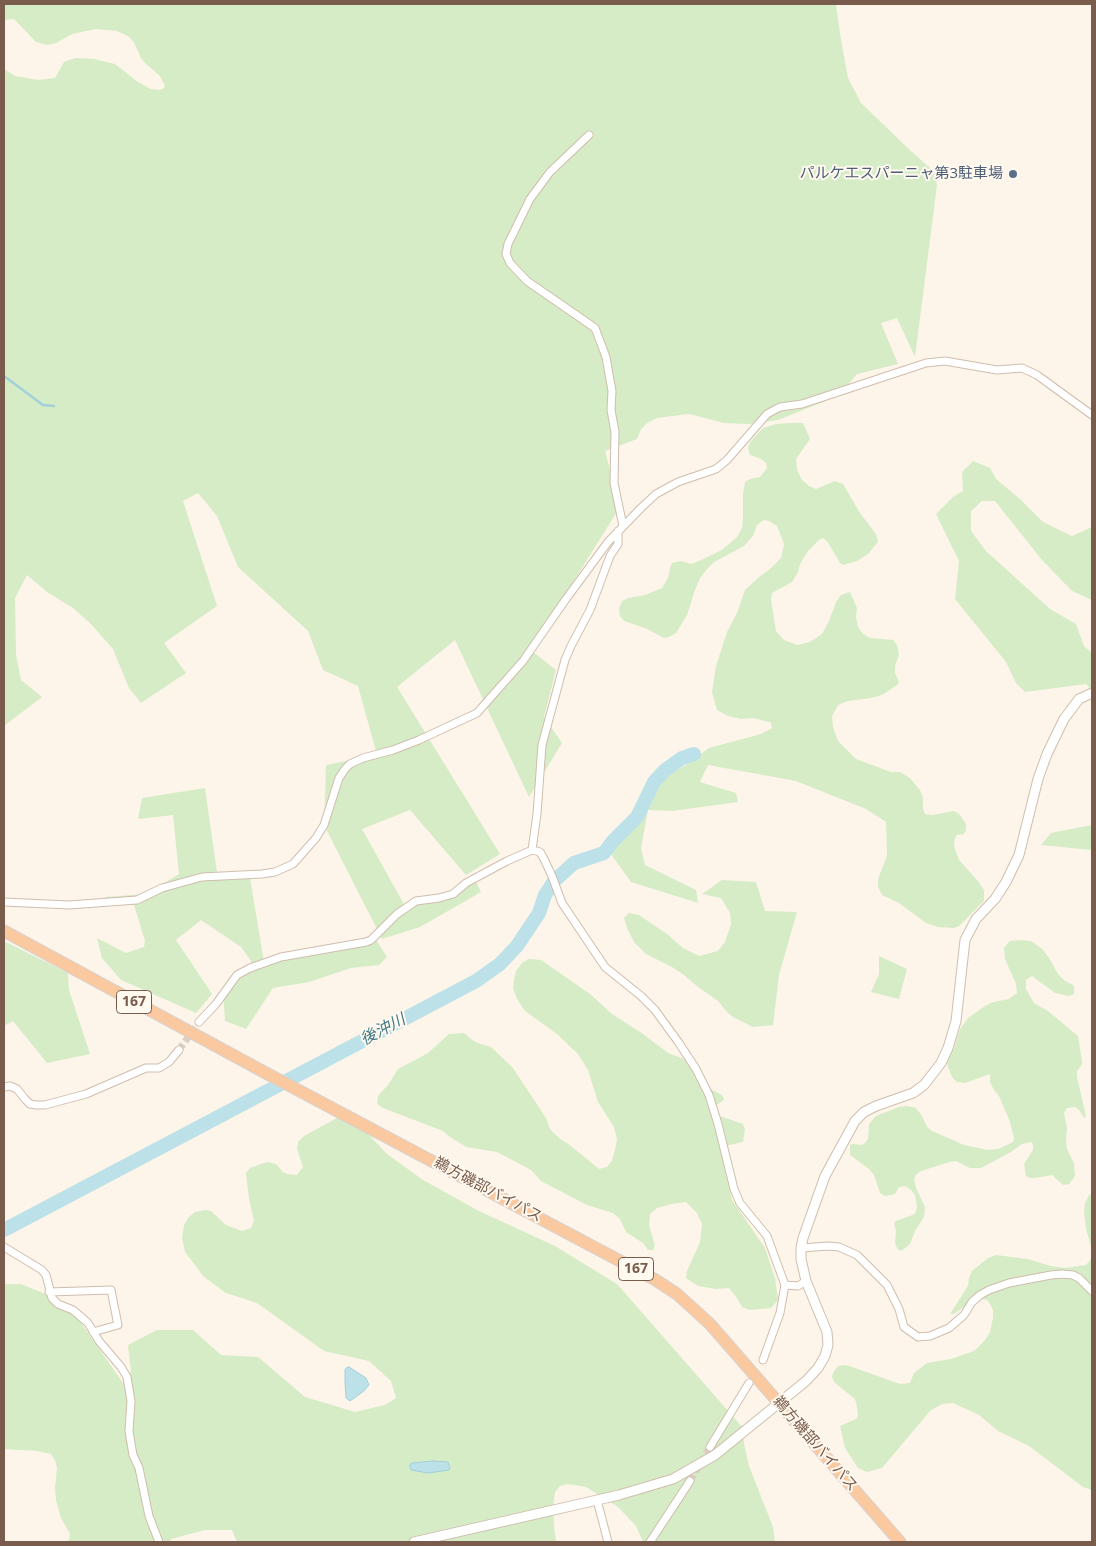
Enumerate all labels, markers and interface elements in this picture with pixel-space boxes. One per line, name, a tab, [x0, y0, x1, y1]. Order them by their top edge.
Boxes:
place label: パルケエスパーニャ第3駐車場	[799, 165, 1003, 183]
marker: パルケエスパーニャ第3駐車場	[1007, 168, 1019, 180]
road number: 167	[116, 990, 152, 1014]
water label: 後沖川	[357, 1010, 409, 1050]
street label: 鵜方磯部バイパス	[431, 1154, 545, 1226]
road number: 167	[618, 1258, 654, 1280]
street label: 鵜方磯部バイパス	[769, 1393, 861, 1495]

